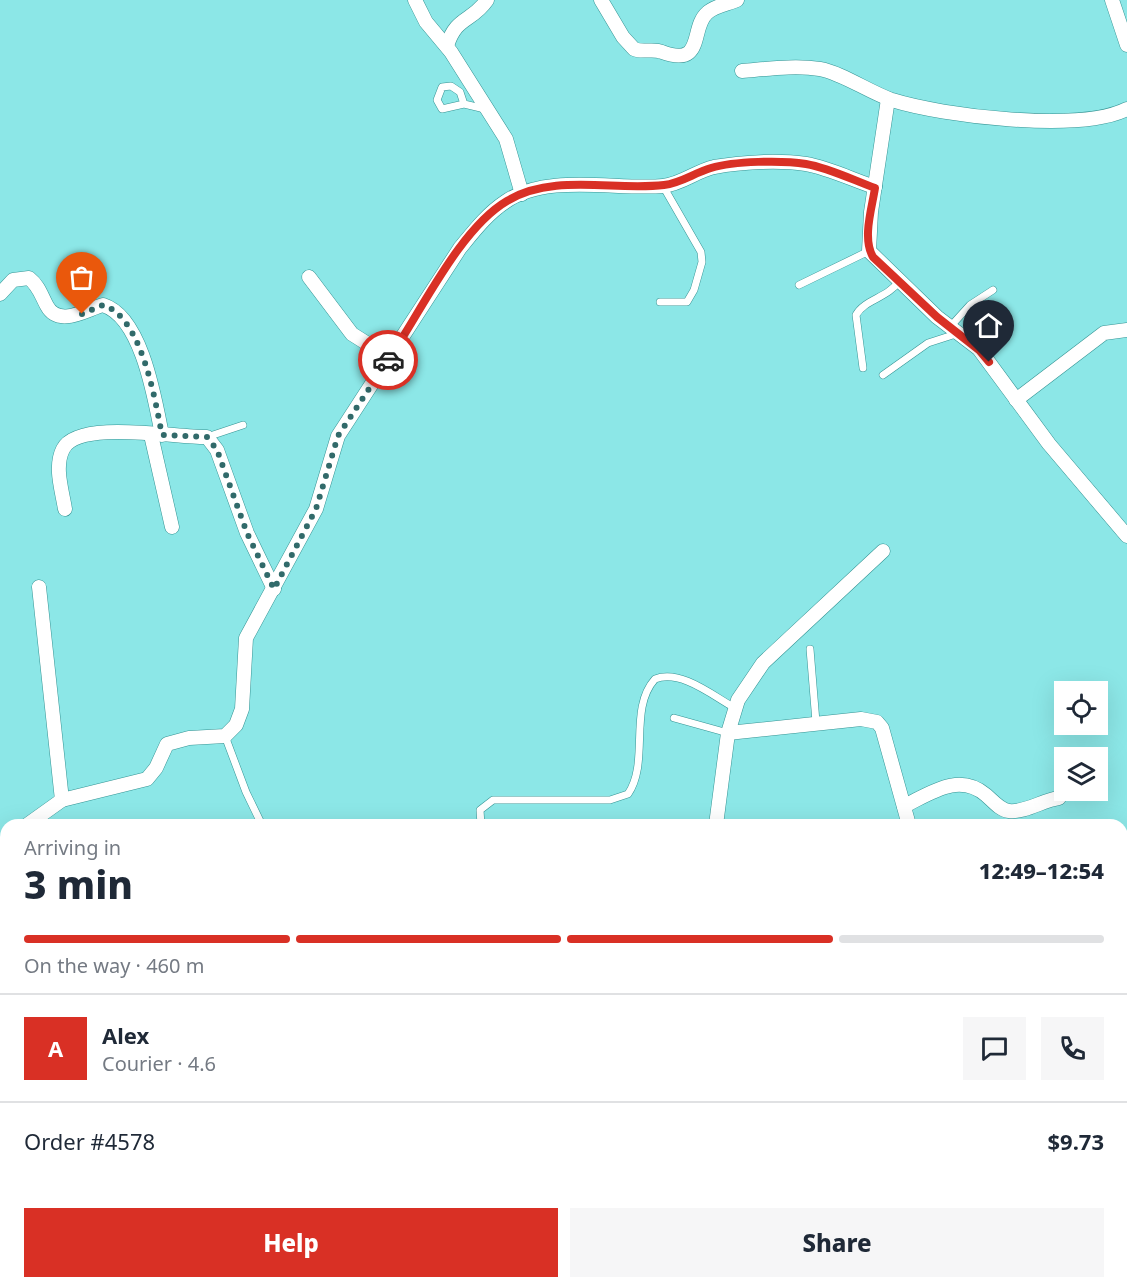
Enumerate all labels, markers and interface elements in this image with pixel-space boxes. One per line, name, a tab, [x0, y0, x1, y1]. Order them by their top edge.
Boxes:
pin	[56, 252, 107, 314]
icon: bag	[65, 261, 98, 294]
pin	[963, 300, 1014, 362]
icon: home	[972, 309, 1005, 342]
courier	[358, 330, 418, 390]
icon: car	[372, 344, 405, 377]
map controls	[1054, 681, 1108, 801]
button: locate	[1054, 681, 1108, 735]
button: layers	[1054, 747, 1108, 801]
text: Arriving in	[24, 834, 121, 861]
text: 12:49–12:54	[979, 855, 1104, 885]
text: 3 min	[24, 857, 133, 910]
text: On the way · 460 m	[24, 952, 204, 979]
button: chat	[963, 1017, 1026, 1080]
button: phone	[1041, 1017, 1104, 1080]
text: Alex	[102, 1020, 149, 1050]
text: A	[48, 1033, 63, 1063]
text: Courier · 4.6	[102, 1050, 216, 1077]
text: Order #4578	[24, 1126, 155, 1156]
text: $9.73	[1047, 1126, 1104, 1156]
button: Help	[24, 1208, 558, 1277]
button: Share	[570, 1208, 1104, 1277]

